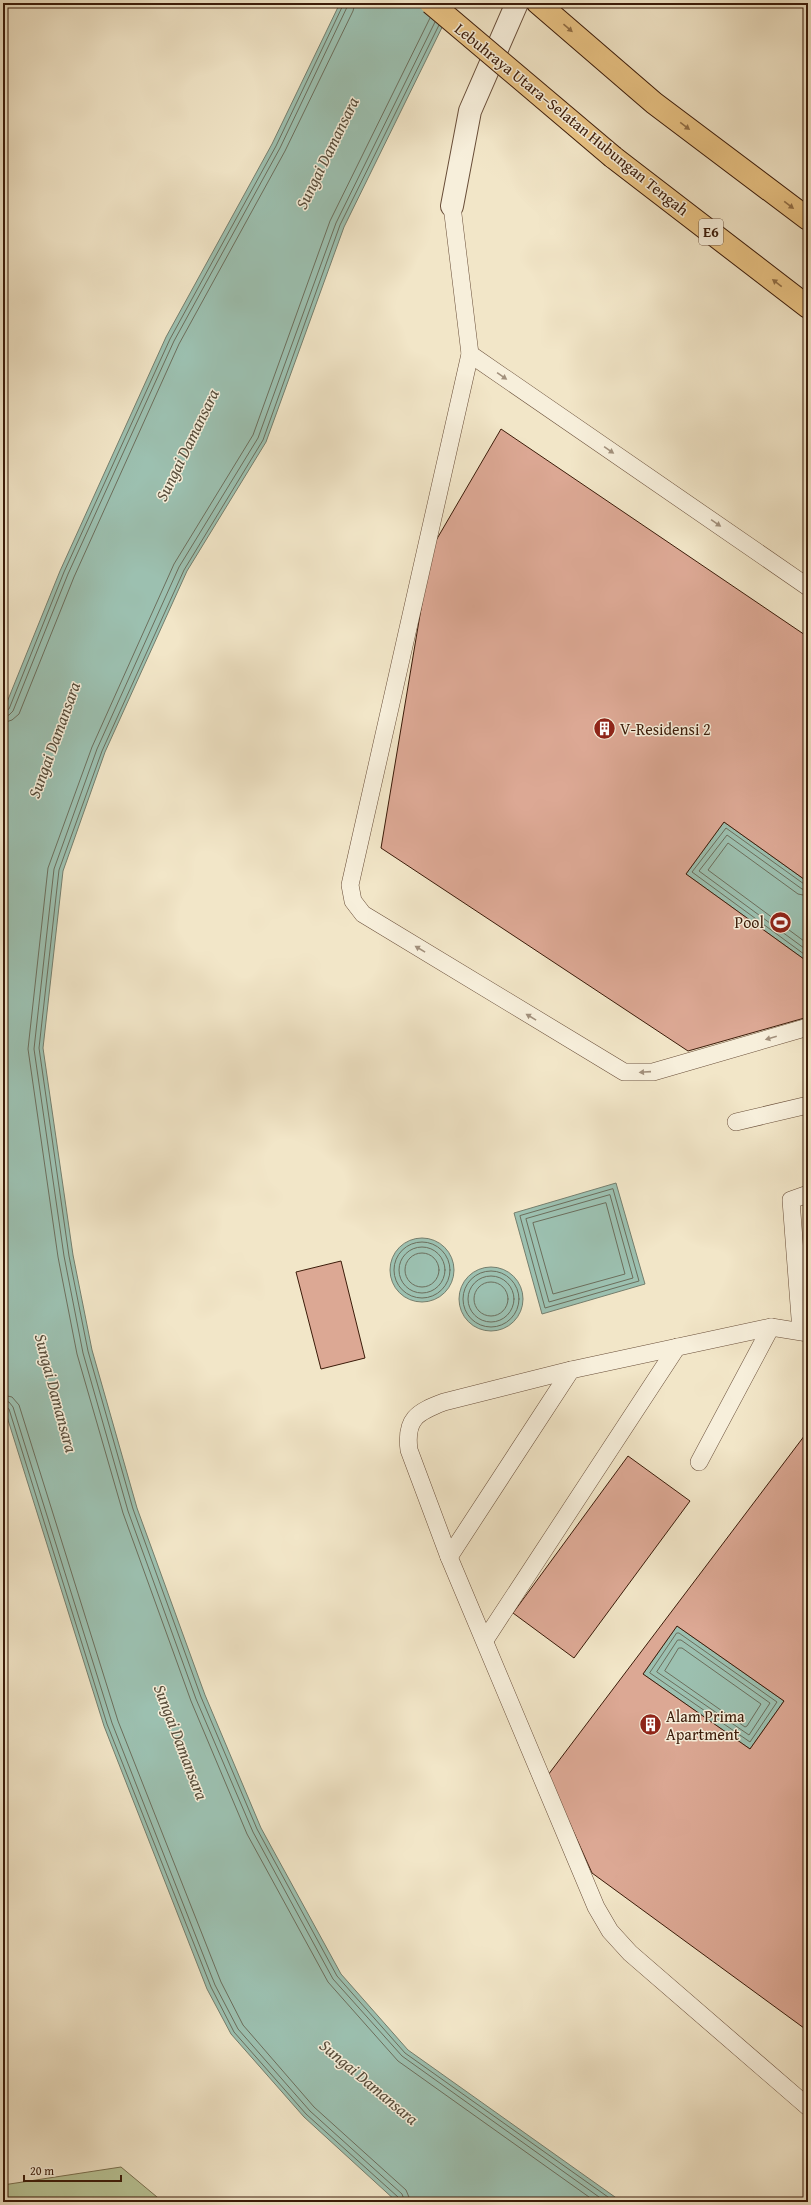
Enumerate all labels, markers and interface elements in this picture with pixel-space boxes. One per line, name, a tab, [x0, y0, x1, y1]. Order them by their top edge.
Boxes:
street label: Lebuhraya Utara–Selatan Hubungan Tengah	[450, 17, 694, 221]
one-way arrow	[562, 24, 573, 33]
water label: Sungai Damansara	[289, 92, 365, 213]
one-way arrow	[680, 122, 691, 130]
one-way arrow	[784, 200, 795, 209]
road number: E6	[699, 219, 723, 245]
one-way arrow	[772, 279, 783, 288]
one-way arrow	[497, 372, 507, 380]
water label: Sungai Damansara	[149, 384, 225, 505]
one-way arrow	[604, 446, 614, 454]
one-way arrow	[710, 520, 722, 527]
water label: Sungai Damansara	[21, 678, 86, 801]
building icon: V-Residensi 2	[591, 716, 617, 742]
place label: V-Residensi 2	[620, 717, 711, 741]
sports icon: Pool	[767, 909, 793, 935]
place label: Pool	[735, 910, 765, 934]
one-way arrow	[415, 945, 425, 953]
one-way arrow	[526, 1013, 536, 1021]
one-way arrow	[764, 1035, 777, 1041]
one-way arrow	[639, 1069, 652, 1076]
water label: Sungai Damansara	[29, 1331, 84, 1455]
water label: Sungai Damansara	[148, 1680, 215, 1803]
place label: Alam Prima Apartment	[666, 1704, 745, 1746]
building icon: Alam Prima Apartment	[638, 1712, 664, 1738]
water label: Sungai Damansara	[315, 2033, 424, 2131]
scale bar	[24, 2157, 121, 2183]
text: 20 m	[30, 2162, 54, 2179]

